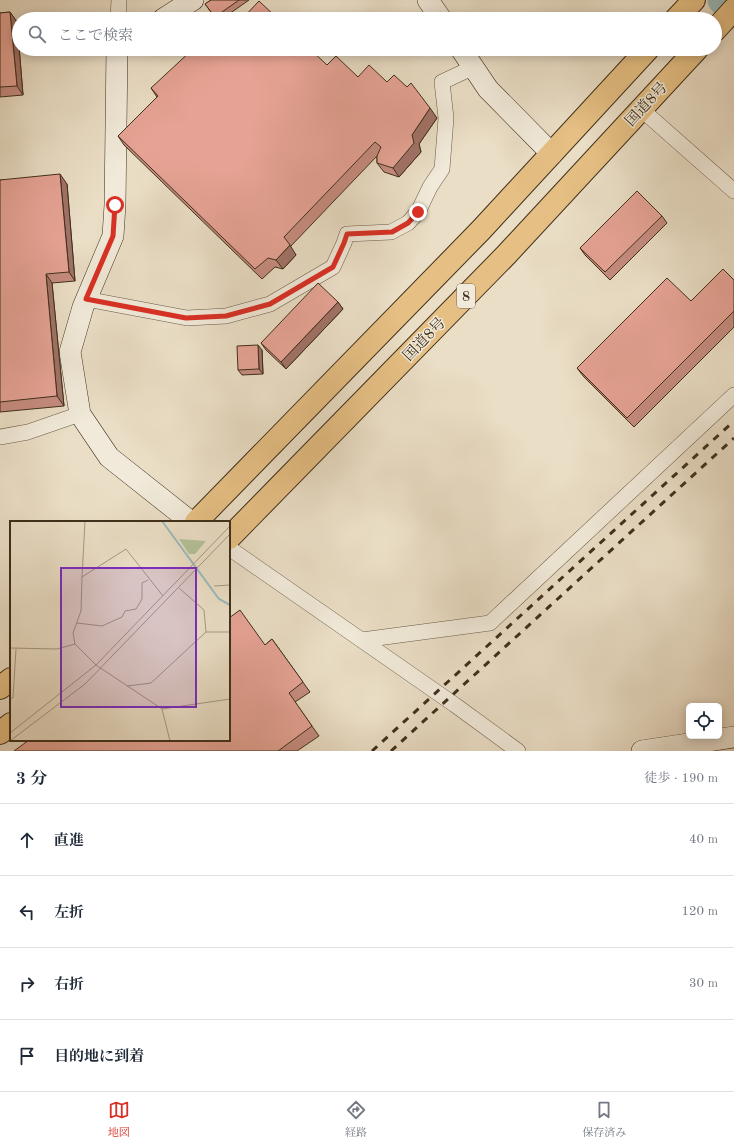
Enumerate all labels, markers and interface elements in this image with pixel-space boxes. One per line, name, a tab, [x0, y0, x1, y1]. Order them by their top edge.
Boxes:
search box	[12, 12, 722, 56]
icon: search	[26, 23, 48, 45]
text: ここで検索	[58, 29, 133, 44]
street label: 国道8号	[622, 79, 671, 130]
route start	[106, 196, 124, 214]
route end	[409, 203, 427, 221]
road number: 8	[457, 284, 475, 308]
street label: 国道8号	[400, 314, 449, 365]
inset map	[10, 521, 230, 741]
map controls	[686, 703, 722, 739]
button: locate	[686, 703, 722, 739]
text: 3 分	[16, 771, 48, 788]
text: 徒歩 · 190 m	[644, 772, 718, 785]
icon: ahead	[16, 829, 38, 851]
text: 40 m	[689, 833, 718, 846]
text: 直進	[54, 834, 84, 849]
icon: left	[16, 901, 38, 923]
text: 120 m	[681, 905, 718, 918]
text: 左折	[54, 906, 84, 921]
icon: right	[16, 973, 38, 995]
text: 30 m	[689, 977, 718, 990]
text: 右折	[54, 978, 84, 993]
icon: arrive	[16, 1045, 38, 1067]
text: 目的地に到着	[54, 1050, 144, 1065]
tab: 地図	[108, 1099, 130, 1141]
tab: 経路	[345, 1099, 367, 1141]
tab: 保存済み	[582, 1099, 626, 1141]

